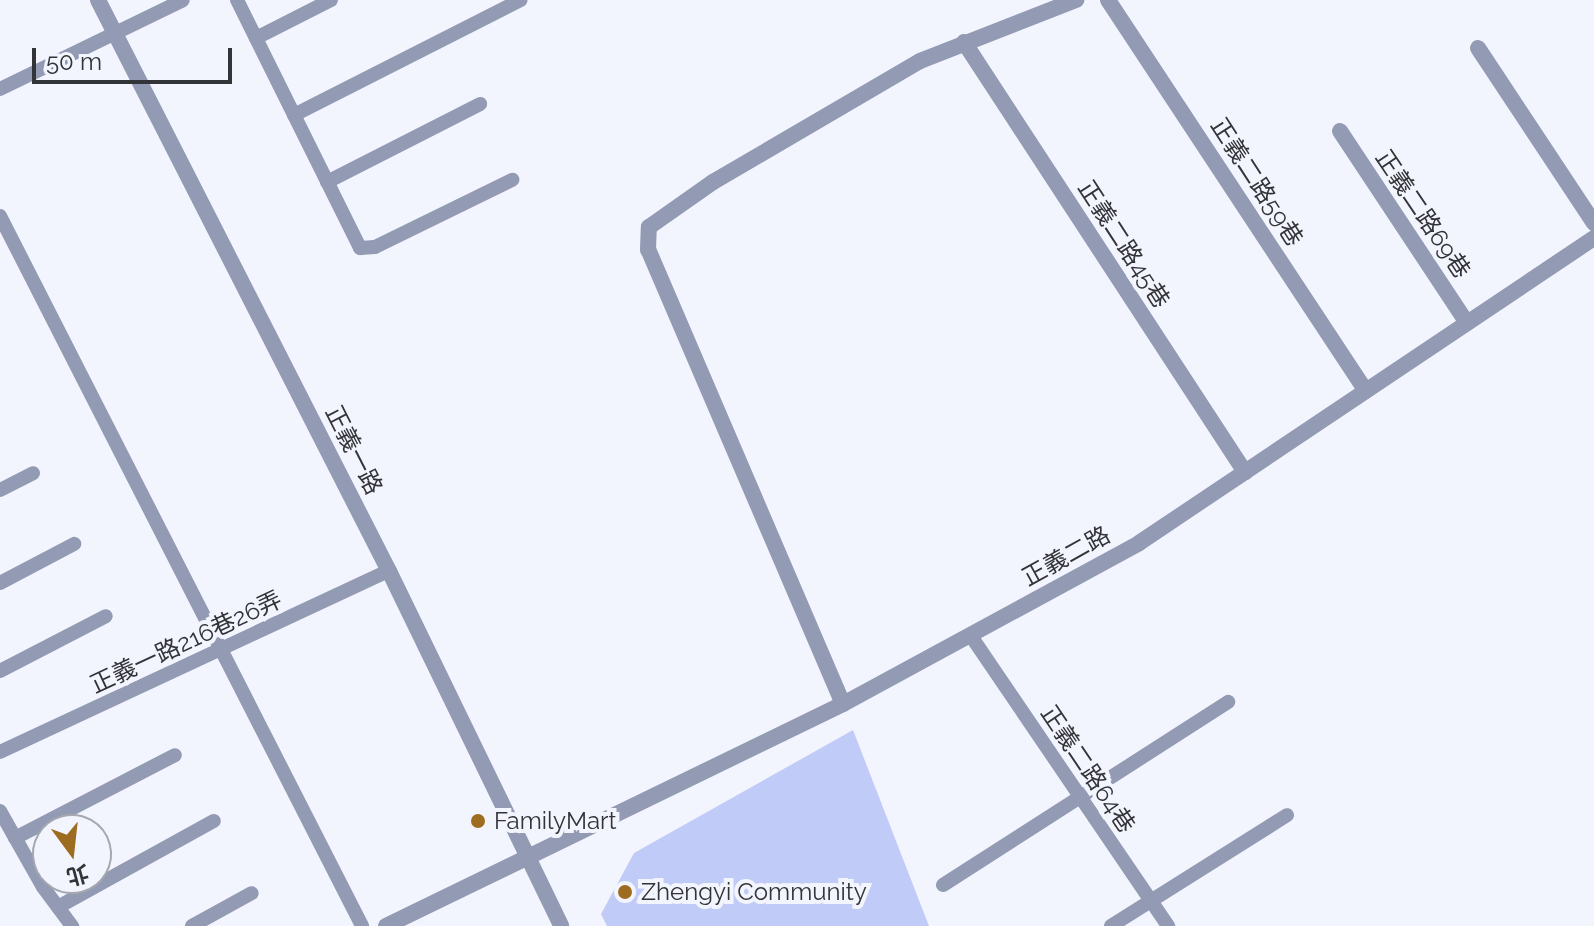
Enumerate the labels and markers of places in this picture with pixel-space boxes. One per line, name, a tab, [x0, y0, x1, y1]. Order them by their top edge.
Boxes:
place label: FamilyMart	[494, 807, 617, 835]
marker: FamilyMart	[469, 812, 487, 830]
place label: Zhengyi Community	[641, 878, 867, 906]
marker: Zhengyi Community	[616, 883, 634, 901]

